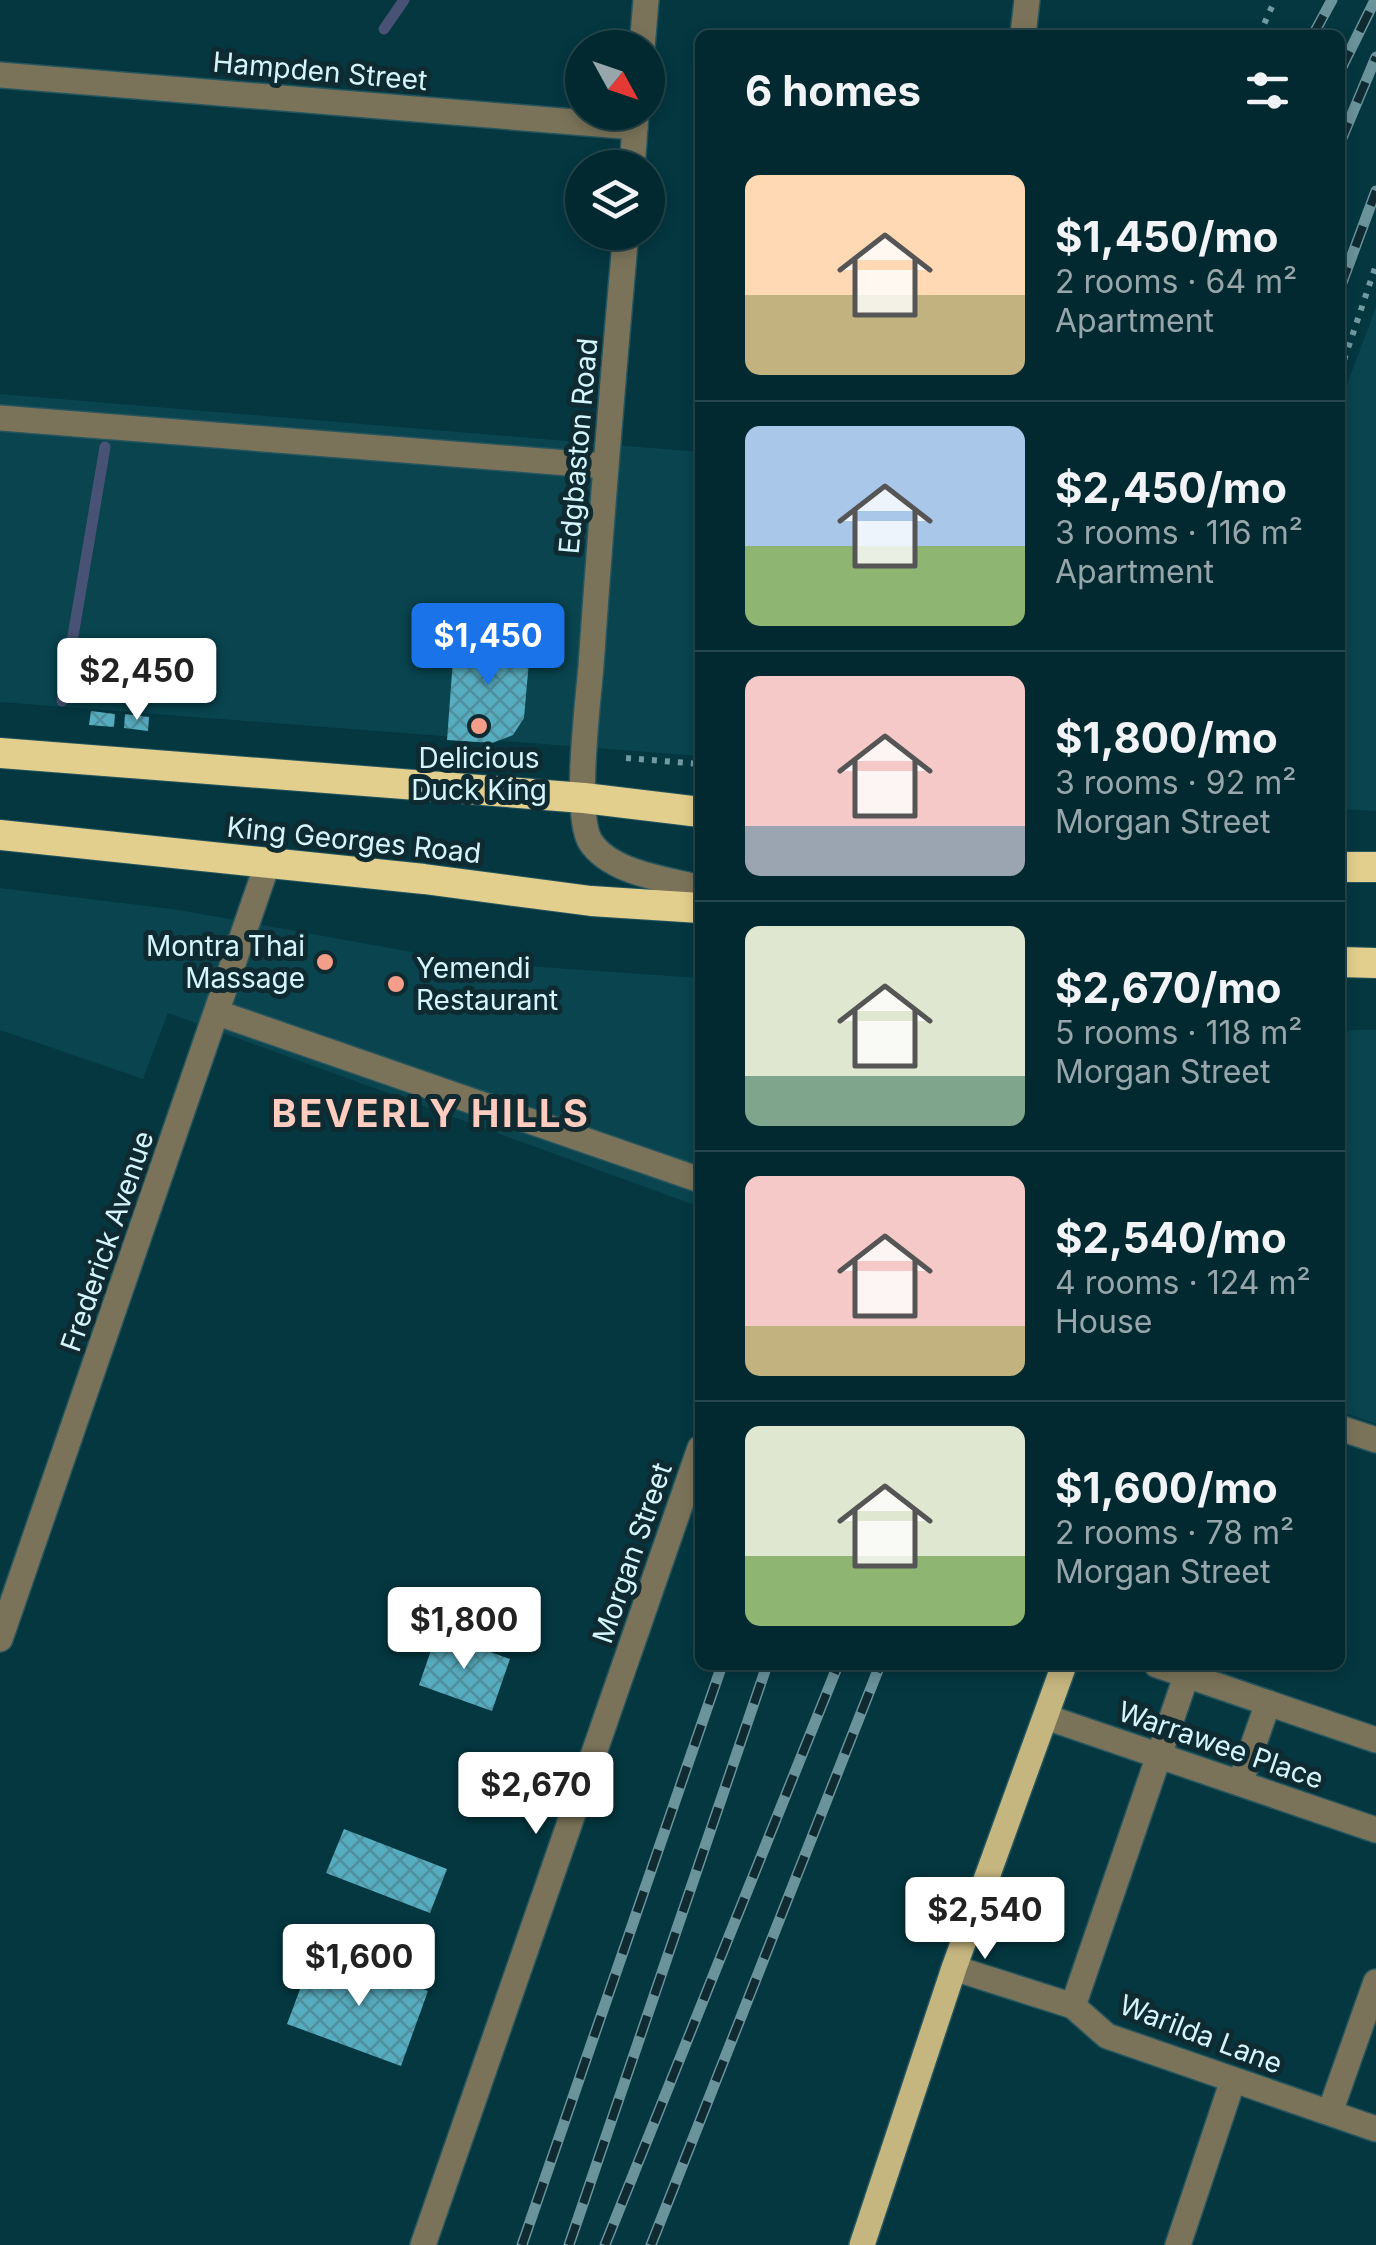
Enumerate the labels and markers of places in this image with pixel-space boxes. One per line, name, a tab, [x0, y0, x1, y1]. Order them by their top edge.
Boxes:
pin: $1,450	[407, 603, 569, 688]
pin: $2,450	[56, 638, 218, 723]
marker: Delicious Duck King	[468, 715, 490, 737]
place label: Delicious Duck King	[411, 741, 547, 807]
place label: Montra Thai Massage	[146, 929, 305, 995]
marker: Montra Thai Massage	[314, 951, 336, 973]
place label: Yemendi Restaurant	[416, 951, 558, 1017]
marker: Yemendi Restaurant	[385, 973, 407, 995]
pin: $1,800	[383, 1587, 545, 1672]
pin: $2,670	[455, 1752, 617, 1837]
pin: $2,540	[904, 1877, 1066, 1962]
pin: $1,600	[278, 1924, 440, 2009]

